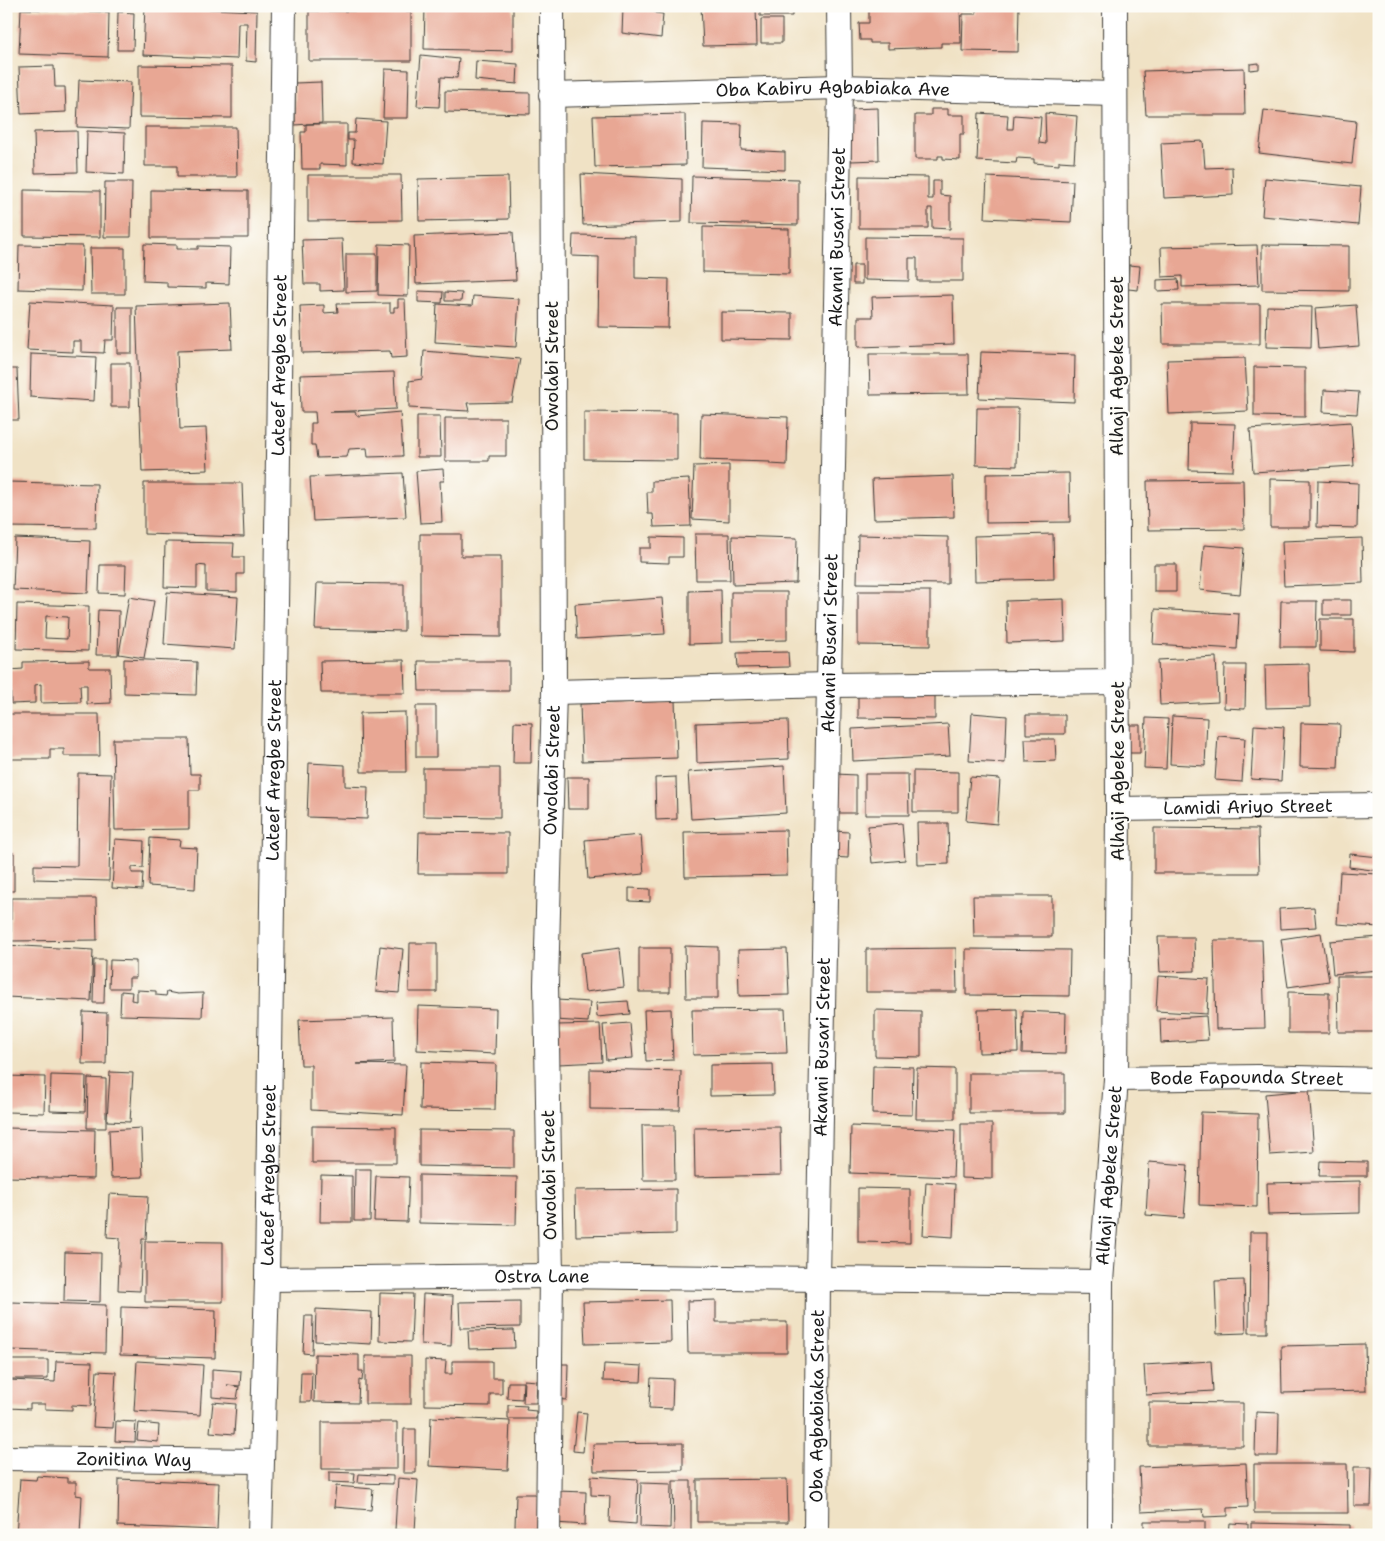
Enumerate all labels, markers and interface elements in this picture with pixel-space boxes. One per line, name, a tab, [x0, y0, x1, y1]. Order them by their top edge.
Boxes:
street label: Oba Kabiru Agbabiaka Ave	[715, 75, 951, 102]
street label: Akanni Busari Street	[824, 147, 851, 327]
street label: Lateef Aregbe Street	[266, 274, 292, 456]
street label: Alhaji Agbeke Street	[1105, 276, 1129, 456]
street label: Owolabi Street	[540, 301, 564, 431]
street label: Akanni Busari Street	[816, 553, 843, 733]
street label: Lateef Aregbe Street	[261, 679, 287, 861]
street label: Alhaji Agbeke Street	[1106, 681, 1130, 861]
street label: Owolabi Street	[538, 704, 566, 836]
street label: Lamidi Ariyo Street	[1163, 794, 1333, 820]
street label: Akanni Busari Street	[809, 957, 836, 1137]
street label: Bode Fapounda Street	[1150, 1065, 1344, 1091]
street label: Lateef Aregbe Street	[255, 1084, 282, 1266]
street label: Alhaji Agbeke Street	[1090, 1084, 1128, 1266]
street label: Owolabi Street	[536, 1109, 562, 1240]
street label: Ostra Lane	[494, 1264, 590, 1289]
street label: Oba Agbabiaka Street	[804, 1309, 830, 1503]
street label: Zonitina Way	[76, 1447, 192, 1472]

